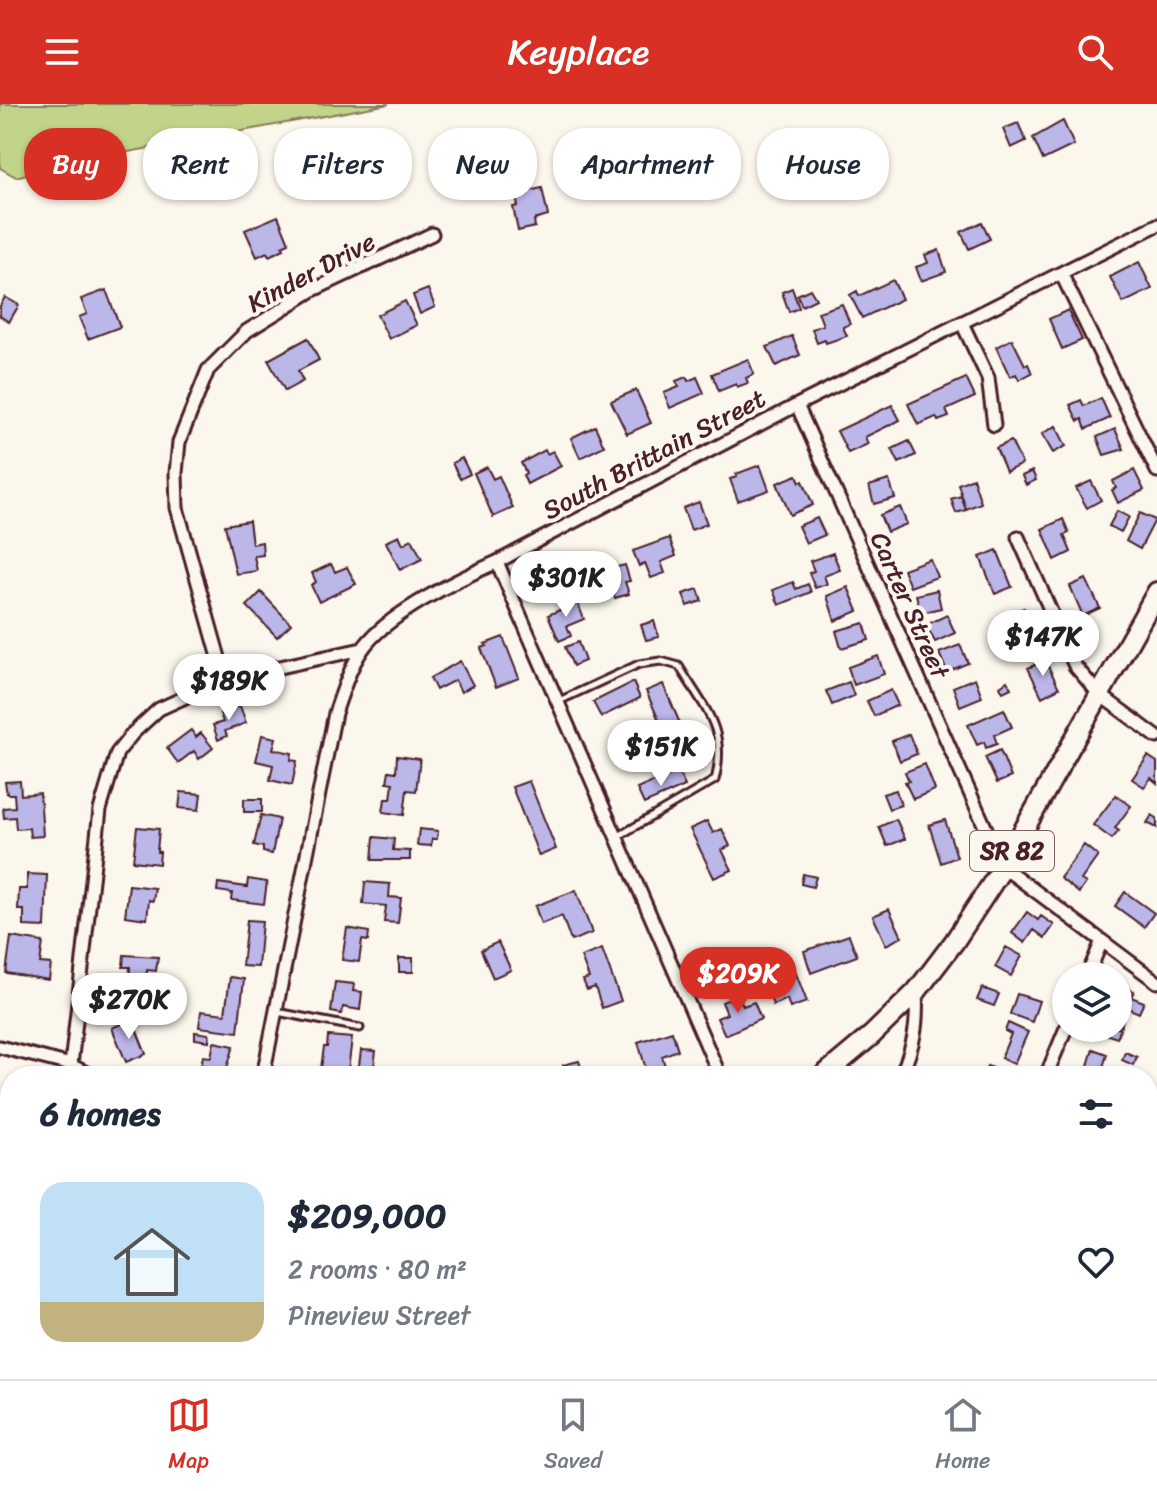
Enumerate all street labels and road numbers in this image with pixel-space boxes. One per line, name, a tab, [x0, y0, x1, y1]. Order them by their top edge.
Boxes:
street label: Kinder Drive	[238, 219, 384, 325]
street label: South Brittain Street	[534, 376, 774, 532]
street label: Carter Street	[857, 524, 964, 687]
road number: SR 82	[970, 831, 1054, 871]

